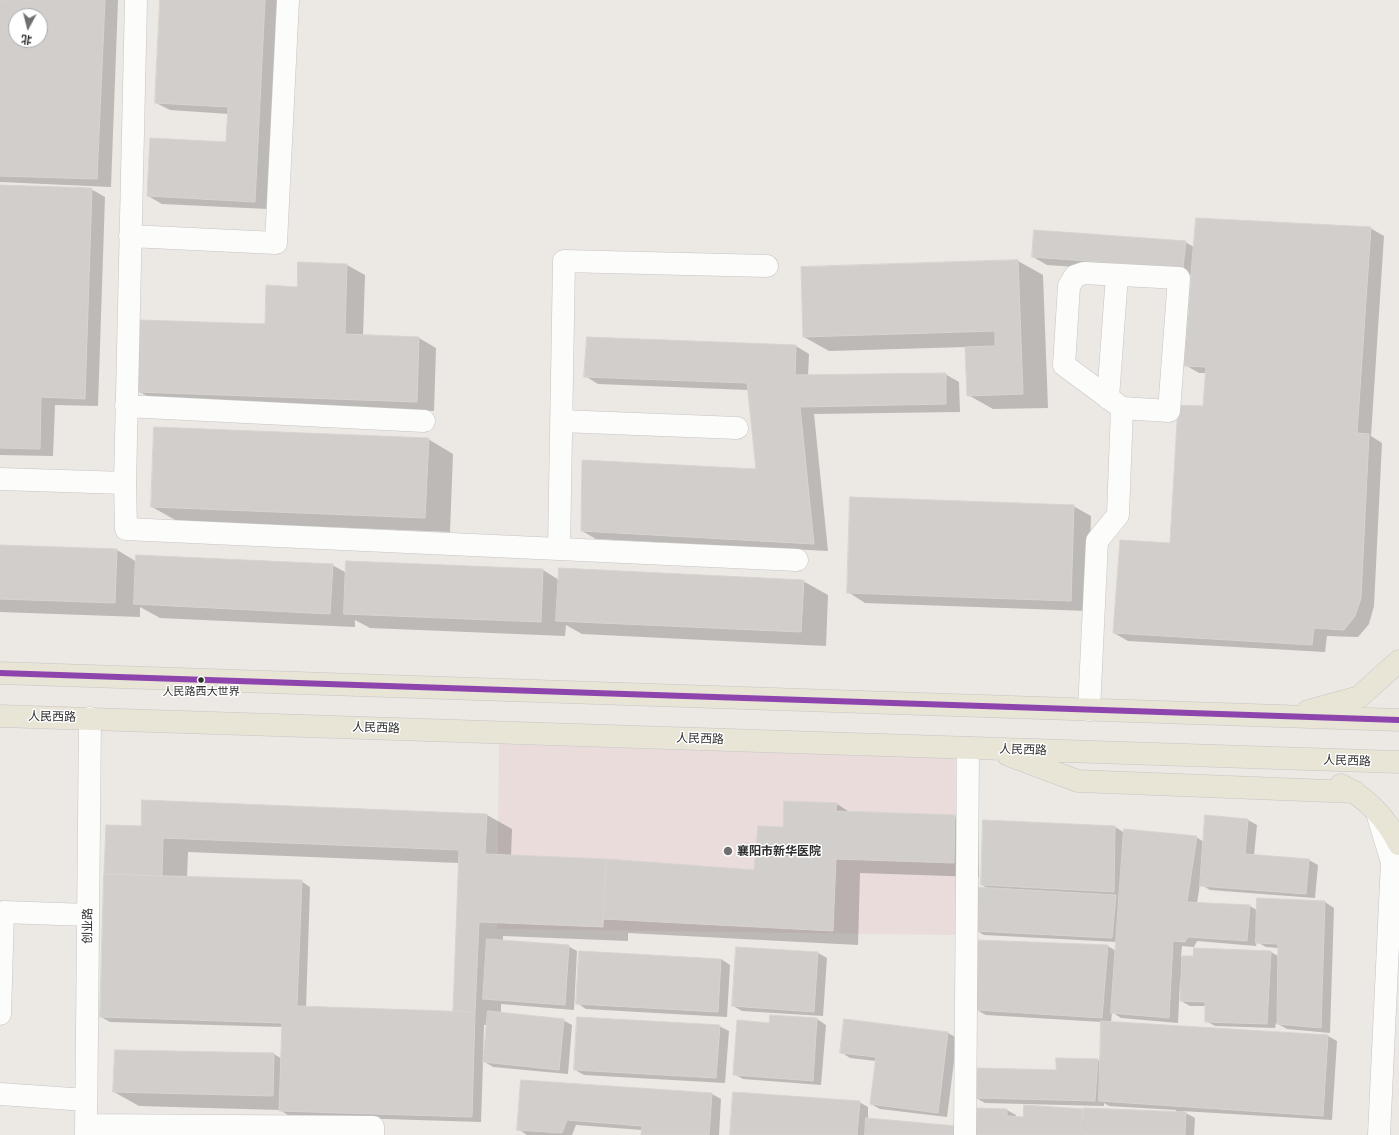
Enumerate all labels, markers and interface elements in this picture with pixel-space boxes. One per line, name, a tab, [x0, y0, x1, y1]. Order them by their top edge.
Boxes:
north arrow	[8, 8, 48, 48]
text: 北	[20, 32, 33, 47]
marker: 人民路西大世界	[196, 675, 206, 685]
place label: 人民路西大世界	[163, 685, 239, 699]
street label: 人民西路	[28, 709, 76, 725]
street label: 人民西路	[352, 720, 400, 736]
street label: 人民西路	[676, 731, 724, 747]
street label: 人民西路	[999, 742, 1047, 758]
street label: 人民西路	[1323, 753, 1371, 769]
place label: 襄阳市新华医院	[737, 844, 821, 858]
marker: 襄阳市新华医院	[722, 845, 734, 857]
street label: 创业路	[80, 908, 96, 944]

